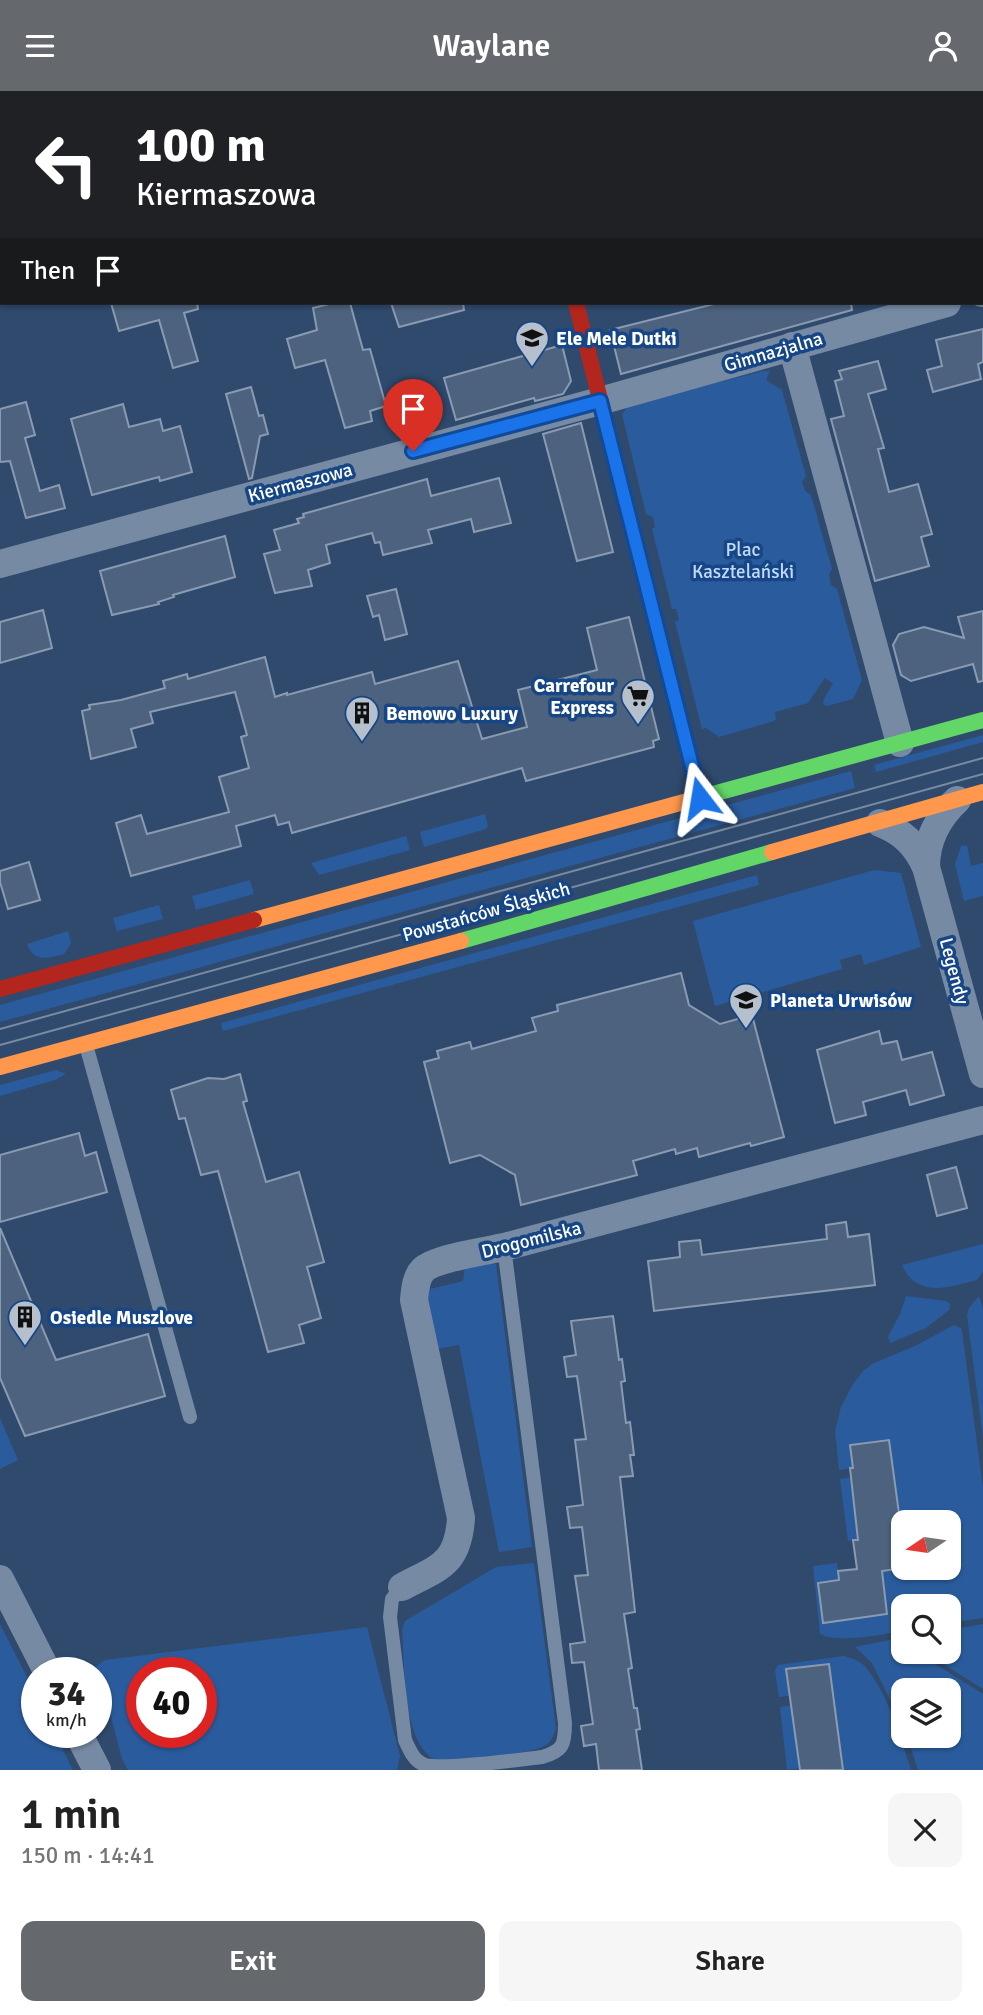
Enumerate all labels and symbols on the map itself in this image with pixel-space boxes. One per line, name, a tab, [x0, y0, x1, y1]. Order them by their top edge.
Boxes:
school or university icon: Ele Mele Dutki	[513, 319, 551, 368]
street label: Gimnazjalna	[721, 326, 825, 377]
place label: Ele Mele Dutki	[556, 327, 677, 351]
pin	[383, 379, 443, 451]
street label: Kiermaszowa	[245, 458, 355, 508]
park label: Plac Kasztelański	[692, 538, 794, 584]
place label: Carrefour Express	[534, 674, 614, 720]
supermarket icon: Carrefour Express	[619, 677, 657, 726]
building icon: Bemowo Luxury	[343, 694, 381, 743]
place label: Bemowo Luxury	[386, 702, 519, 726]
position arrow	[663, 761, 737, 835]
street label: Powstańców Śląskich	[400, 877, 573, 947]
street label: Legendy	[934, 935, 974, 1007]
school or university icon: Planeta Urwisów	[727, 981, 765, 1030]
place label: Planeta Urwisów	[770, 989, 912, 1013]
street label: Drogomilska	[479, 1216, 584, 1264]
building icon: Osiedle Muszlove	[6, 1298, 44, 1347]
place label: Osiedle Muszlove	[50, 1306, 193, 1330]
north arrow	[891, 1510, 961, 1580]
speed limit sign: 40	[126, 1657, 217, 1748]

